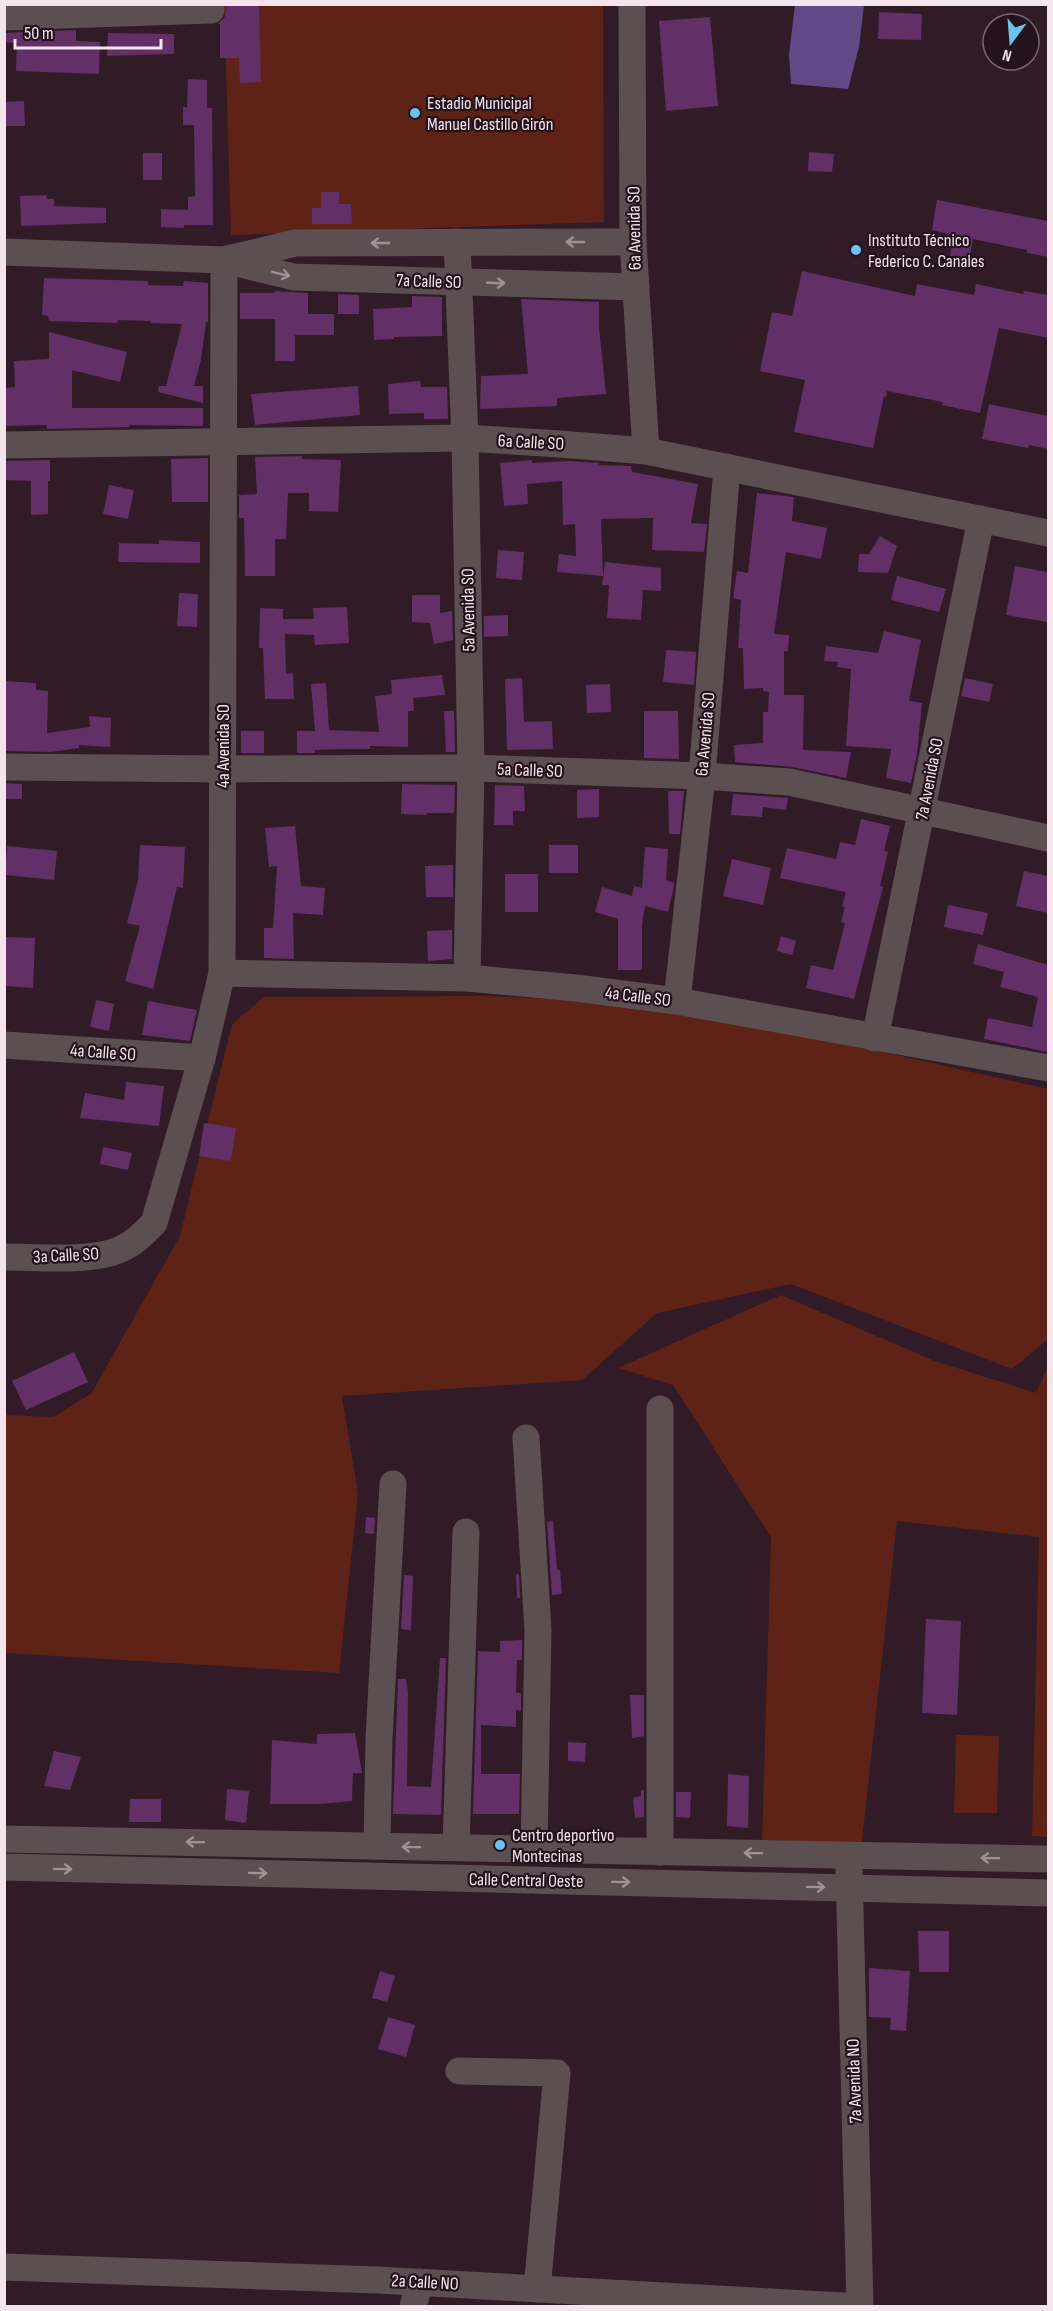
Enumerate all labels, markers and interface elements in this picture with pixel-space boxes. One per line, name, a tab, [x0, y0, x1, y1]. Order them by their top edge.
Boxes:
scale bar	[15, 12, 160, 50]
north arrow	[981, 12, 1041, 72]
text: 50 m	[24, 23, 54, 44]
text: N	[1001, 45, 1014, 65]
place label: Estadio Municipal Manuel Castillo Girón	[427, 93, 553, 135]
marker: Estadio Municipal Manuel Castillo Girón	[408, 106, 422, 120]
street label: 6a Avenida SO	[623, 186, 646, 270]
place label: Instituto Técnico Federico C. Canales	[868, 230, 984, 272]
one-way arrow	[565, 236, 585, 248]
one-way arrow	[370, 237, 390, 248]
marker: Instituto Técnico Federico C. Canales	[849, 243, 863, 257]
one-way arrow	[271, 268, 290, 280]
street label: 7a Calle SO	[396, 270, 462, 293]
one-way arrow	[486, 277, 506, 289]
street label: 6a Calle SO	[497, 430, 565, 455]
street label: 5a Avenida SO	[457, 568, 480, 652]
street label: 6a Avenida SO	[691, 691, 720, 777]
street label: 4a Avenida SO	[213, 704, 234, 788]
street label: 7a Avenida SO	[911, 736, 948, 822]
street label: 5a Calle SO	[497, 759, 563, 782]
street label: 4a Calle SO	[604, 982, 672, 1011]
street label: 4a Calle SO	[69, 1040, 137, 1065]
street label: 3a Calle SO	[33, 1243, 100, 1268]
place label: Centro deportivo Montecinas	[512, 1825, 615, 1867]
one-way arrow	[186, 1837, 206, 1848]
marker: Centro deportivo Montecinas	[493, 1838, 507, 1852]
one-way arrow	[402, 1841, 422, 1852]
one-way arrow	[744, 1848, 764, 1859]
one-way arrow	[981, 1852, 1001, 1864]
one-way arrow	[52, 1863, 72, 1874]
one-way arrow	[247, 1868, 267, 1879]
street label: Calle Central Oeste	[469, 1869, 583, 1892]
one-way arrow	[610, 1877, 630, 1888]
one-way arrow	[805, 1881, 825, 1893]
street label: 7a Avenida NO	[843, 2038, 866, 2124]
street label: 2a Calle NO	[391, 2270, 459, 2295]

